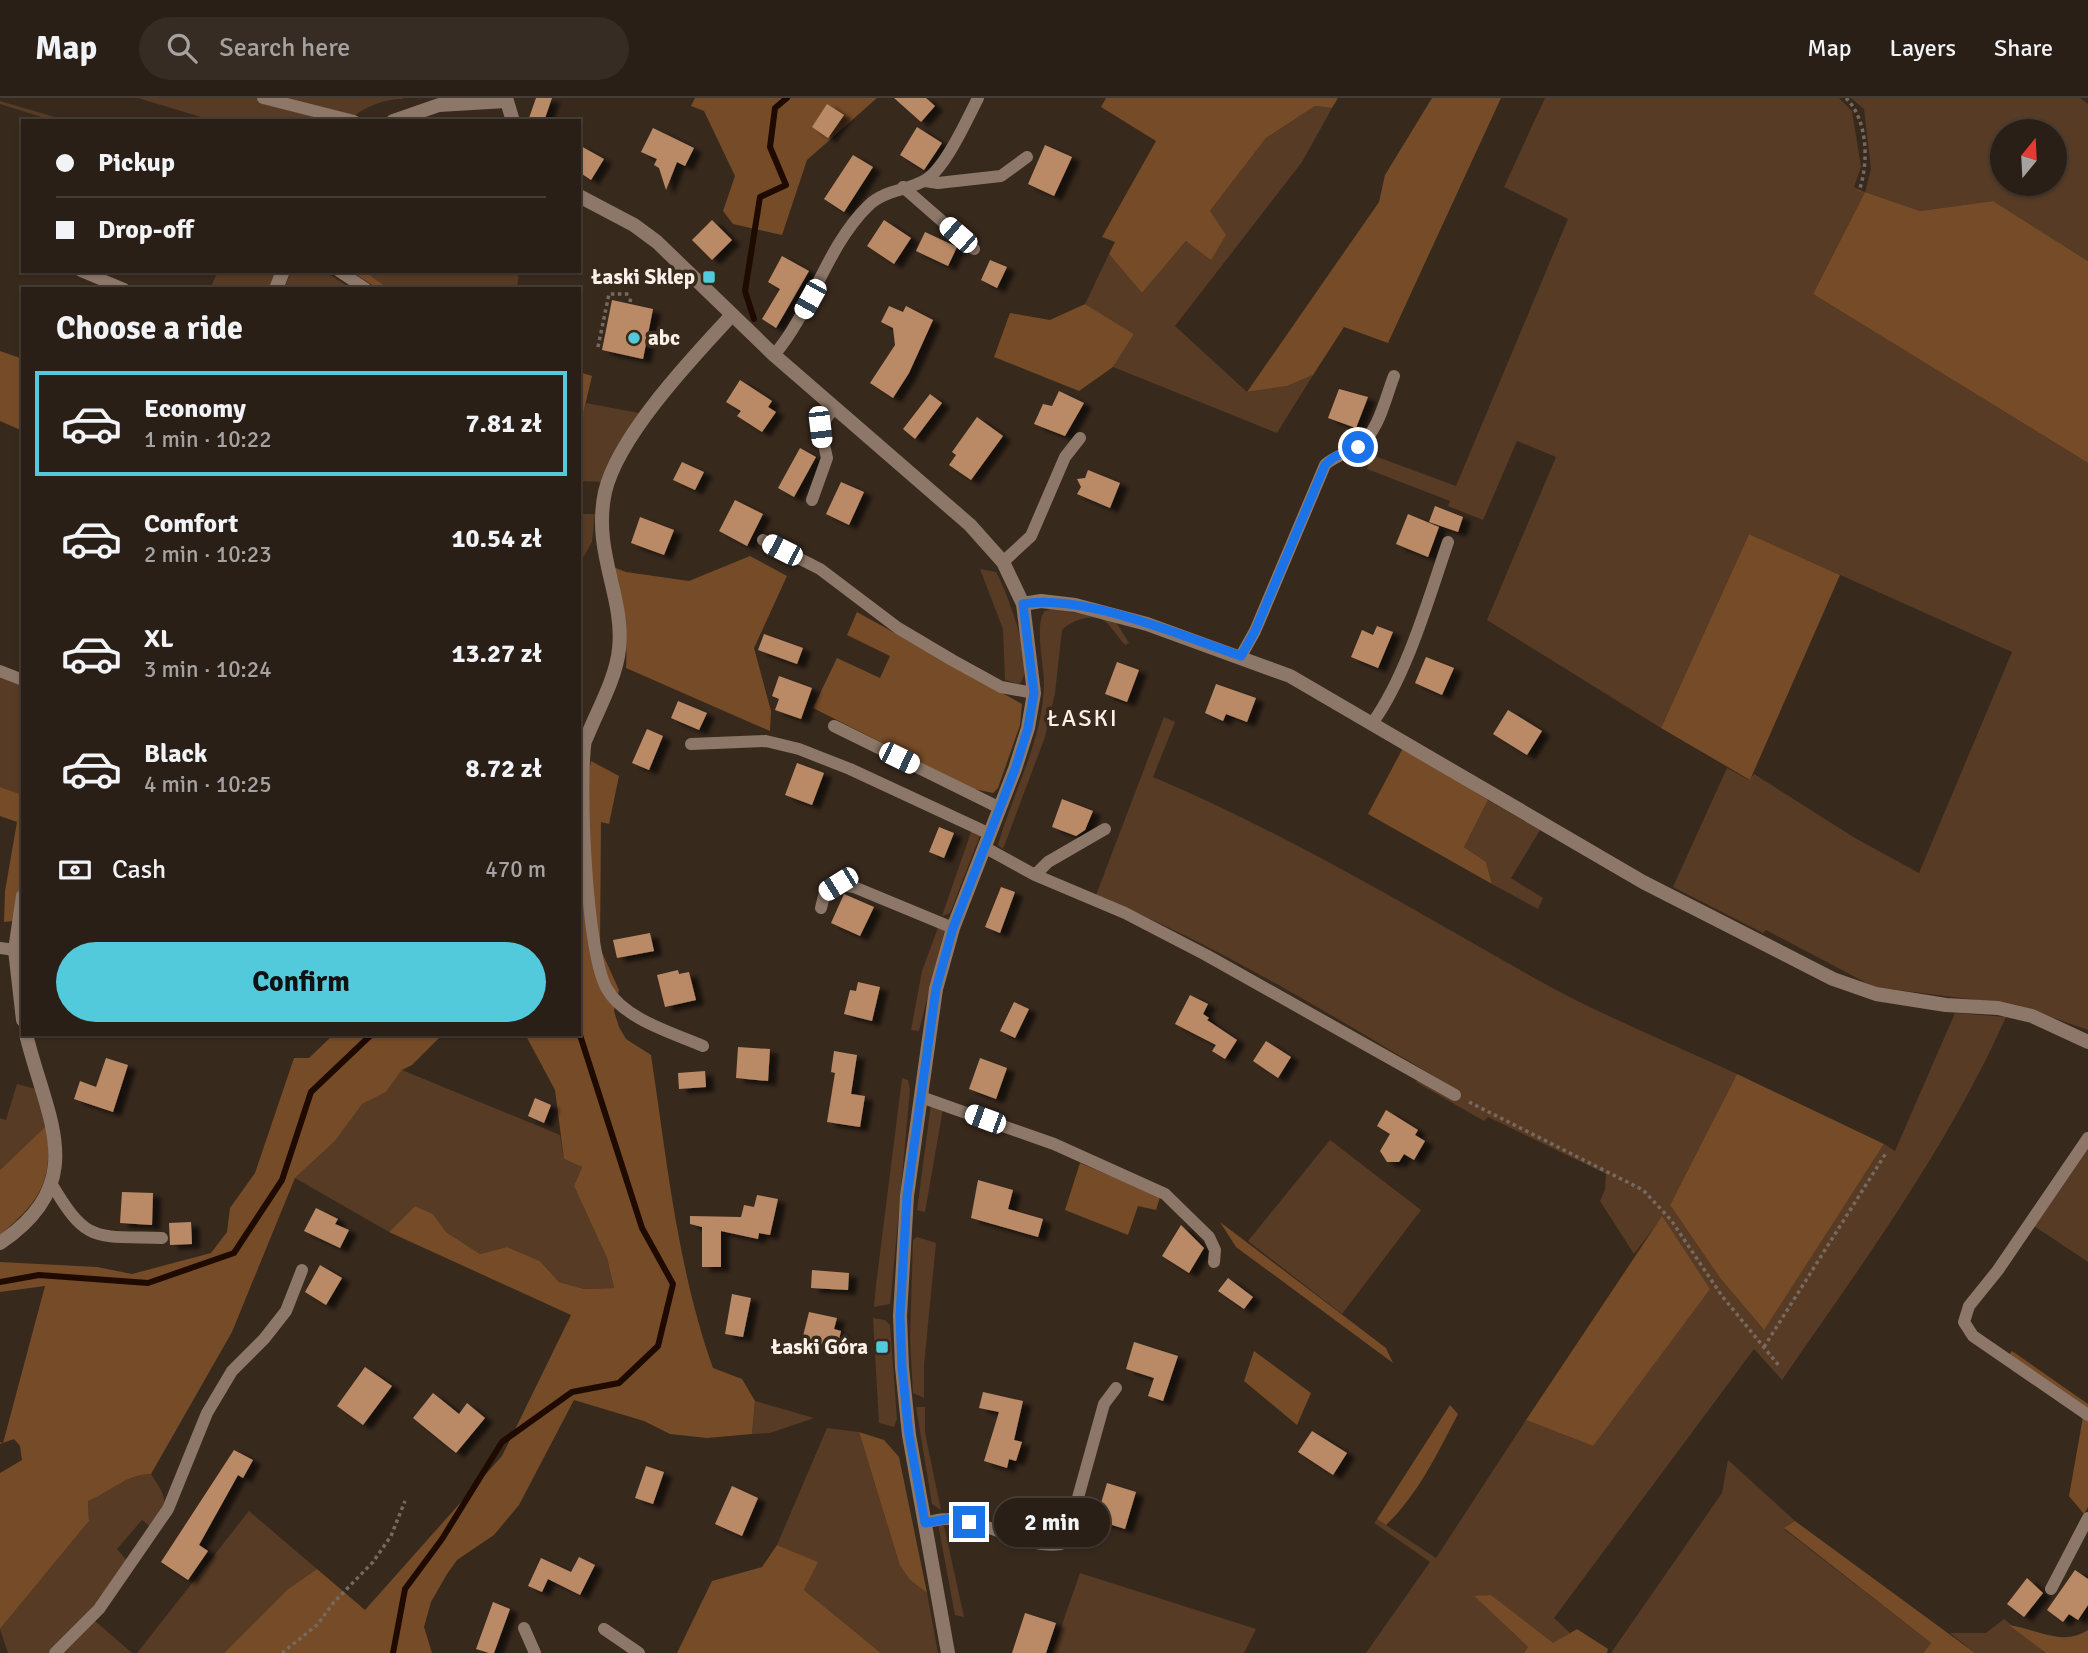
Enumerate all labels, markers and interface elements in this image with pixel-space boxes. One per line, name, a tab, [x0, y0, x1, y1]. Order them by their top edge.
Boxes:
search box	[139, 17, 629, 80]
text: Map	[35, 28, 97, 69]
icon: search	[163, 29, 201, 67]
text: Search here	[219, 32, 350, 64]
text: Map	[1807, 33, 1852, 63]
text: Layers	[1890, 33, 1956, 63]
text: Share	[1994, 33, 2053, 63]
north arrow	[1990, 119, 2067, 196]
map controls	[1990, 119, 2067, 196]
text: Pickup	[98, 147, 175, 179]
car	[936, 213, 981, 257]
text: Drop-off	[98, 214, 194, 246]
place label: Łaski Sklep	[590, 264, 695, 290]
marker: Łaski Sklep	[701, 269, 717, 285]
car	[791, 276, 830, 322]
text: Choose a ride	[56, 309, 243, 348]
place label: abc	[648, 325, 680, 351]
marker: abc	[626, 330, 642, 346]
icon: car	[60, 392, 123, 455]
text: Economy	[144, 393, 246, 425]
car	[808, 405, 833, 449]
text: 7.81 zł	[466, 408, 542, 440]
text: 1 min · 10:22	[144, 425, 272, 454]
route start	[1342, 431, 1374, 463]
icon: car	[60, 507, 123, 570]
text: Comfort	[144, 508, 238, 540]
text: 10.54 zł	[451, 523, 542, 555]
car	[759, 531, 806, 569]
text: 2 min · 10:23	[144, 540, 272, 569]
icon: car	[60, 622, 123, 685]
text: XL	[144, 623, 174, 655]
text: 13.27 zł	[451, 638, 542, 670]
text: 3 min · 10:24	[144, 655, 272, 684]
district label: ŁASKI	[1047, 703, 1119, 733]
icon: car	[60, 737, 123, 800]
text: Black	[144, 738, 207, 770]
car	[876, 739, 923, 777]
text: 8.72 zł	[466, 753, 542, 785]
text: 4 min · 10:25	[144, 770, 272, 799]
icon: cash	[56, 851, 94, 889]
text: Cash	[112, 854, 166, 886]
text: 470 m	[485, 855, 546, 884]
car	[815, 864, 862, 904]
button: Confirm	[56, 942, 546, 1022]
car	[962, 1102, 1009, 1136]
place label: Łaski Góra	[770, 1334, 868, 1360]
marker: Łaski Góra	[874, 1339, 890, 1355]
callout: 2 min	[993, 1498, 1109, 1546]
route end	[953, 1506, 985, 1538]
text: 2 min	[1024, 1508, 1080, 1537]

